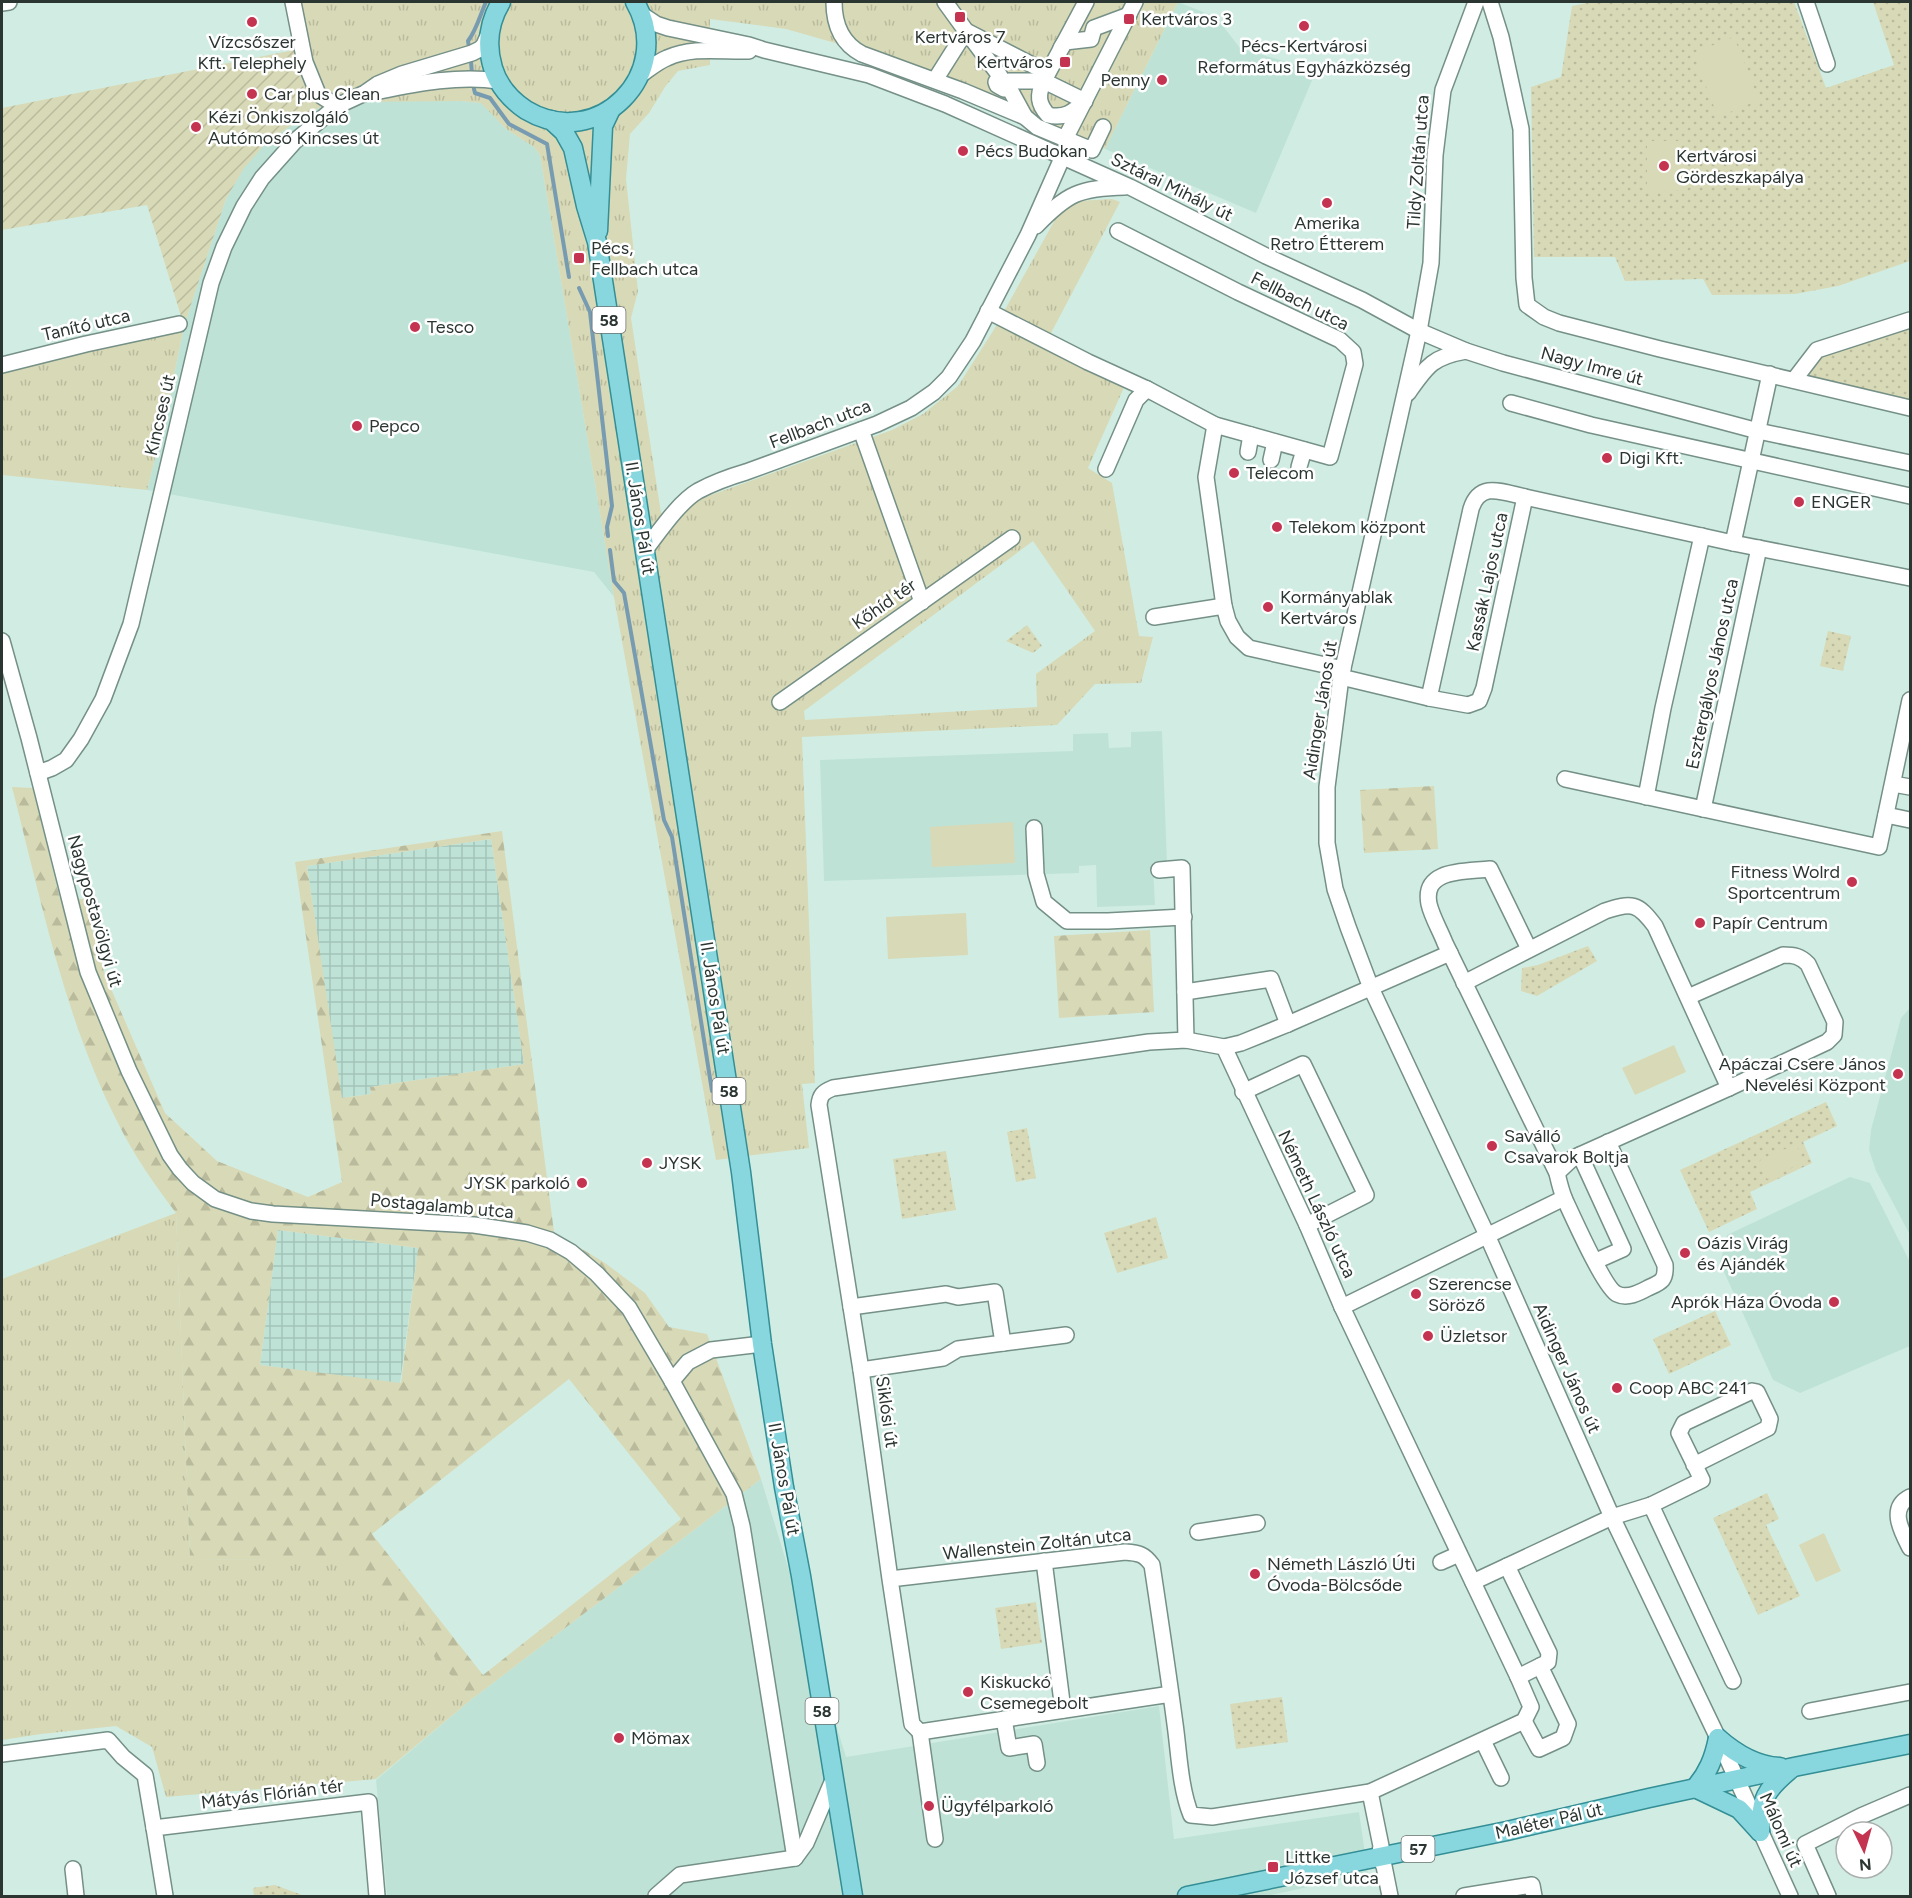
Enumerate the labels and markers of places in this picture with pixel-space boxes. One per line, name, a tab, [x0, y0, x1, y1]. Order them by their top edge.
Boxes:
place label: Kertváros 3	[1141, 8, 1232, 30]
marker: Kertváros 7	[953, 10, 967, 24]
marker: Kertváros 3	[1122, 12, 1136, 26]
marker: Vízcsőszer Kft. Telephely	[245, 15, 259, 29]
marker: Pécs-Kertvárosi Református Egyházközség	[1297, 19, 1311, 33]
place label: Kertváros 7	[915, 26, 1006, 48]
place label: Vízcsőszer Kft. Telephely	[198, 31, 307, 74]
place label: Pécs-Kertvárosi Református Egyházközség	[1197, 35, 1411, 78]
place label: Kertváros	[976, 51, 1053, 73]
marker: Kertváros	[1058, 55, 1072, 69]
place label: Penny	[1101, 69, 1151, 91]
marker: Penny	[1155, 73, 1169, 87]
place label: Car plus Clean	[264, 83, 380, 105]
marker: Car plus Clean	[245, 87, 259, 101]
place label: Kézi Önkiszolgáló Autómosó Kincses út	[208, 106, 379, 149]
marker: Kézi Önkiszolgáló Autómosó Kincses út	[189, 120, 203, 134]
place label: Pécs Budokan	[975, 140, 1087, 162]
marker: Pécs Budokan	[956, 144, 970, 158]
place label: Kertvárosi Gördeszkapálya	[1676, 145, 1804, 188]
marker: Kertvárosi Gördeszkapálya	[1657, 159, 1671, 173]
marker: Amerika Retro Étterem	[1320, 196, 1334, 210]
place label: Amerika Retro Étterem	[1270, 212, 1384, 255]
place label: Pécs, Fellbach utca	[591, 237, 698, 280]
marker: Pécs, Fellbach utca	[572, 251, 586, 265]
place label: Tesco	[427, 316, 474, 338]
marker: Tesco	[408, 320, 422, 334]
place label: Pepco	[369, 415, 420, 437]
marker: Pepco	[350, 419, 364, 433]
place label: Digi Kft.	[1619, 447, 1683, 469]
marker: Digi Kft.	[1600, 451, 1614, 465]
place label: Telecom	[1246, 462, 1314, 484]
marker: Telecom	[1227, 466, 1241, 480]
place label: ENGER	[1811, 491, 1871, 513]
marker: ENGER	[1792, 495, 1806, 509]
place label: Telekom központ	[1289, 516, 1426, 538]
marker: Telekom központ	[1270, 520, 1284, 534]
place label: Kormányablak Kertváros	[1280, 586, 1393, 629]
marker: Kormányablak Kertváros	[1261, 600, 1275, 614]
place label: Fitness Wolrd Sportcentrum	[1727, 861, 1840, 904]
marker: Fitness Wolrd Sportcentrum	[1845, 875, 1859, 889]
place label: Papír Centrum	[1712, 912, 1828, 934]
marker: Papír Centrum	[1693, 916, 1707, 930]
place label: Apáczai Csere János Nevelési Központ	[1719, 1053, 1886, 1096]
marker: Apáczai Csere János Nevelési Központ	[1891, 1067, 1905, 1081]
place label: Saválló Csavarok Boltja	[1504, 1125, 1629, 1168]
marker: Saválló Csavarok Boltja	[1485, 1139, 1499, 1153]
place label: JYSK	[659, 1152, 701, 1174]
marker: JYSK	[640, 1156, 654, 1170]
place label: JYSK parkoló	[464, 1172, 570, 1194]
marker: JYSK parkoló	[575, 1176, 589, 1190]
place label: Oázis Virág és Ajándék	[1697, 1232, 1788, 1275]
marker: Oázis Virág és Ajándék	[1678, 1246, 1692, 1260]
place label: Szerencse Söröző	[1428, 1273, 1512, 1316]
marker: Szerencse Söröző	[1409, 1287, 1423, 1301]
place label: Aprók Háza Óvoda	[1671, 1291, 1822, 1313]
marker: Aprók Háza Óvoda	[1827, 1295, 1841, 1309]
place label: Üzletsor	[1440, 1325, 1507, 1347]
marker: Üzletsor	[1421, 1329, 1435, 1343]
place label: Coop ABC 241	[1629, 1377, 1747, 1399]
marker: Coop ABC 241	[1610, 1381, 1624, 1395]
place label: Németh László Úti Óvoda-Bölcsőde	[1267, 1553, 1416, 1596]
marker: Németh László Úti Óvoda-Bölcsőde	[1248, 1567, 1262, 1581]
place label: Kiskuckó Csemegebolt	[980, 1671, 1089, 1714]
marker: Kiskuckó Csemegebolt	[961, 1685, 975, 1699]
place label: Mömax	[631, 1727, 690, 1749]
marker: Mömax	[612, 1731, 626, 1745]
place label: Ügyfélparkoló	[941, 1795, 1053, 1817]
marker: Ügyfélparkoló	[922, 1799, 936, 1813]
place label: Littke József utca	[1285, 1846, 1379, 1889]
marker: Littke József utca	[1266, 1860, 1280, 1874]

